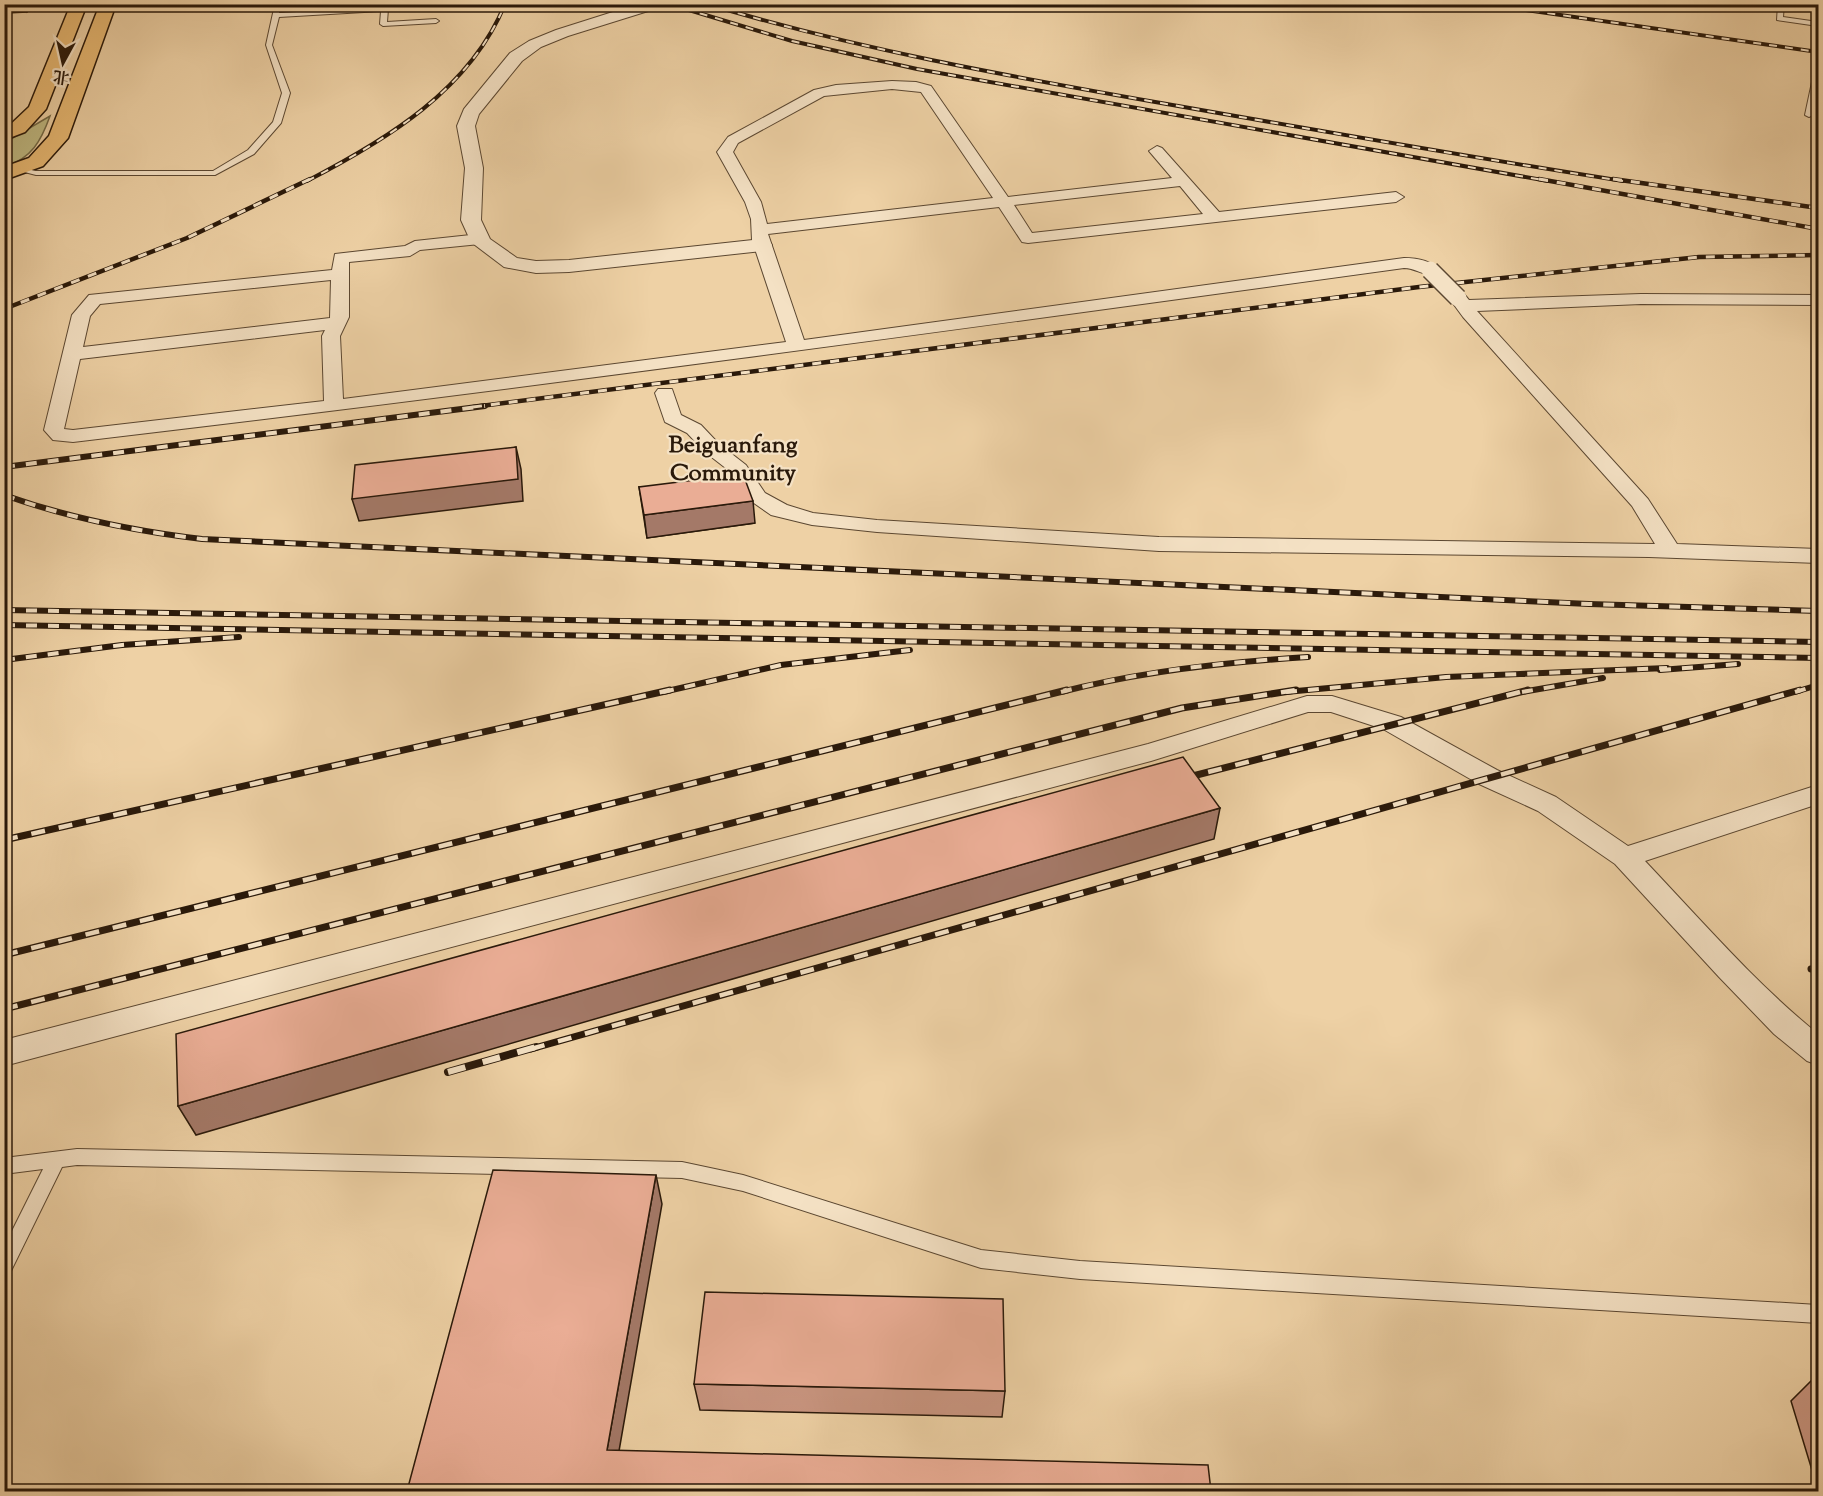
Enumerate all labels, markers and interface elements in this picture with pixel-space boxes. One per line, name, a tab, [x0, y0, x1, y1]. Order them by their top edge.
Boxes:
north arrow	[33, 33, 93, 93]
text: 北	[52, 63, 71, 88]
district label: Beiguanfang Community	[669, 429, 798, 491]

